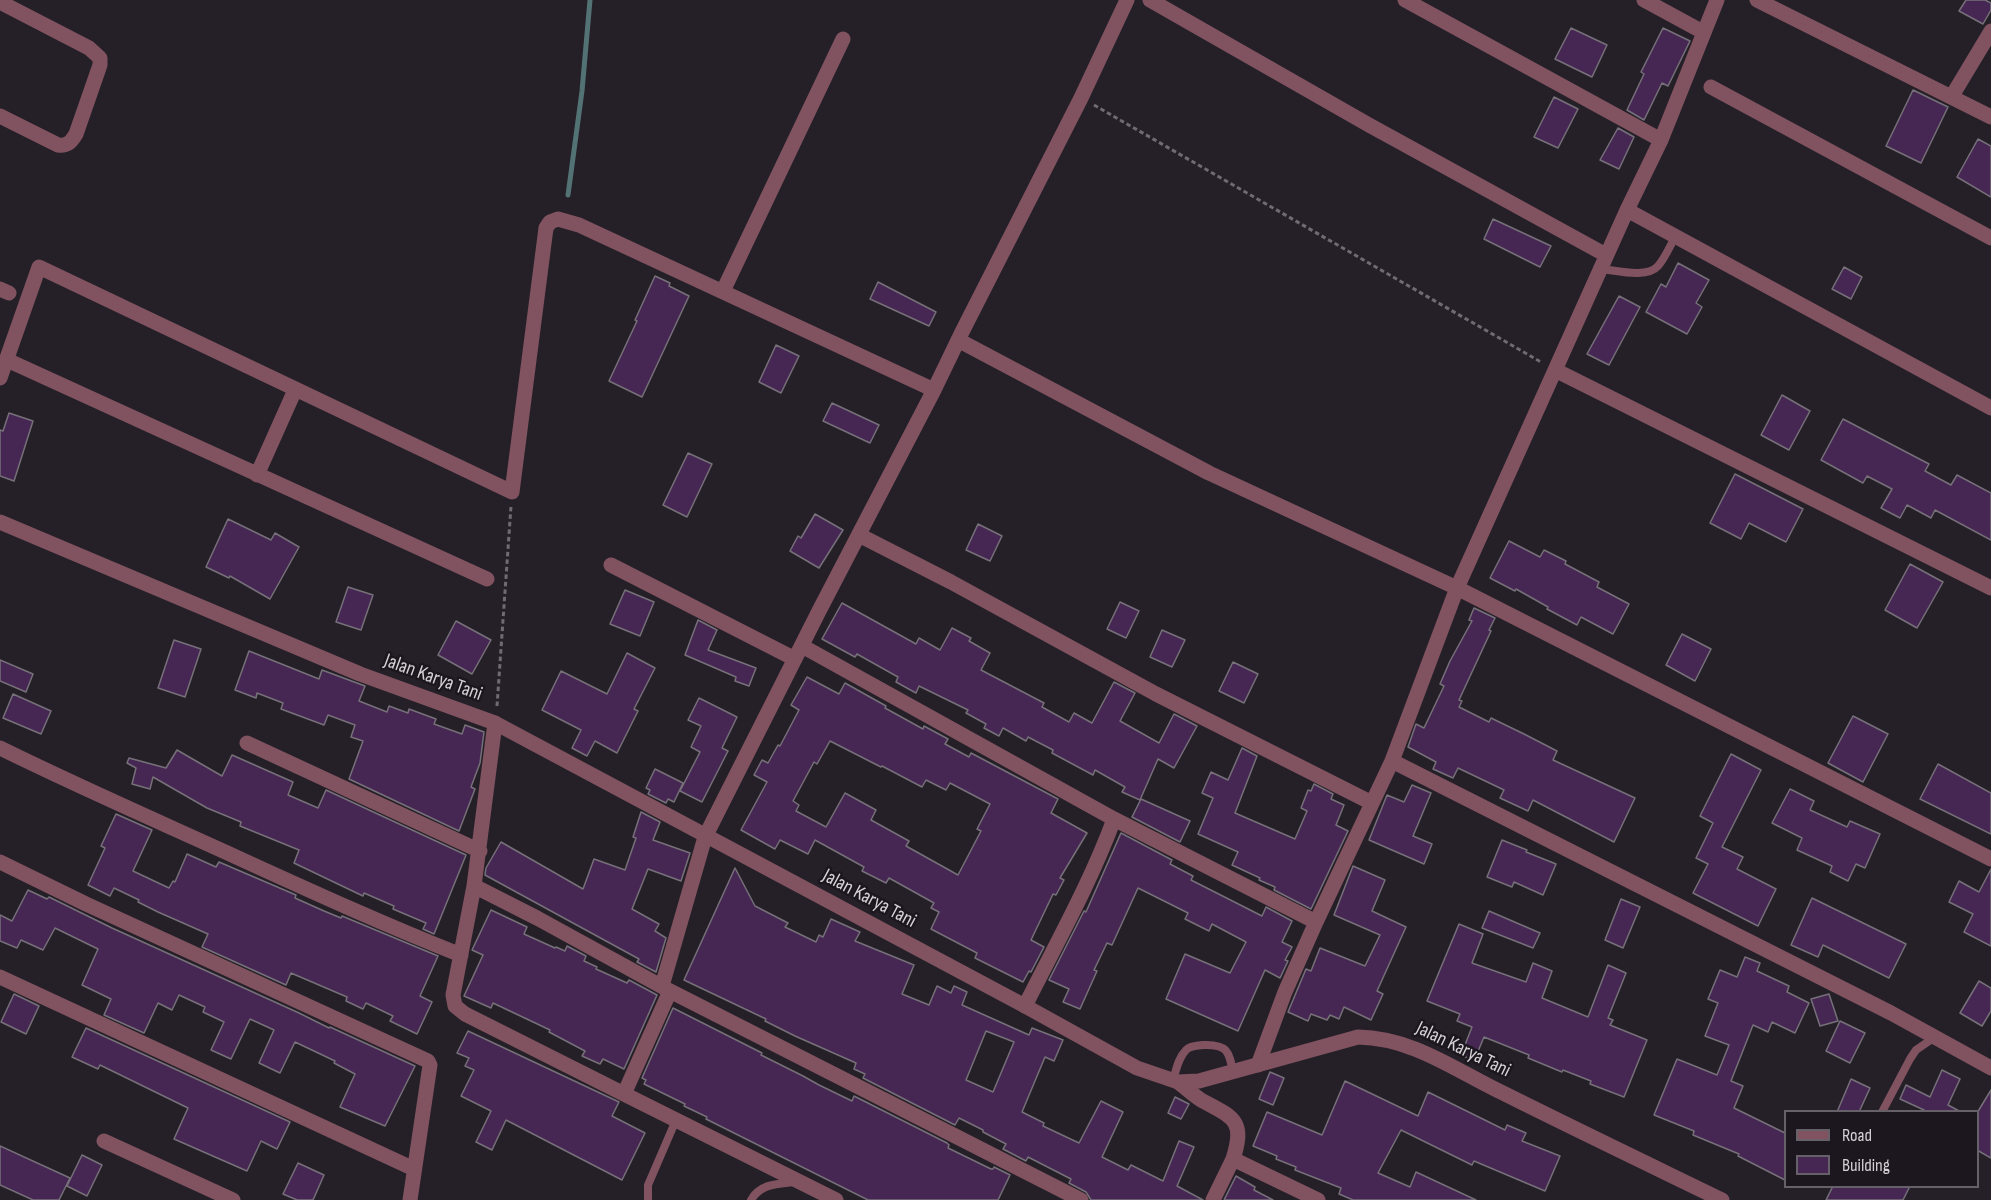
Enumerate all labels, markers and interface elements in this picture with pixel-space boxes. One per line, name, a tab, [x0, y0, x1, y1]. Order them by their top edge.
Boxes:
street label: Jalan Karya Tani	[381, 649, 485, 707]
street label: Jalan Karya Tani	[818, 864, 920, 934]
street label: Jalan Karya Tani	[1412, 1017, 1514, 1083]
legend	[1784, 1110, 1979, 1188]
text: Road	[1842, 1125, 1872, 1146]
text: Building	[1842, 1155, 1890, 1176]

